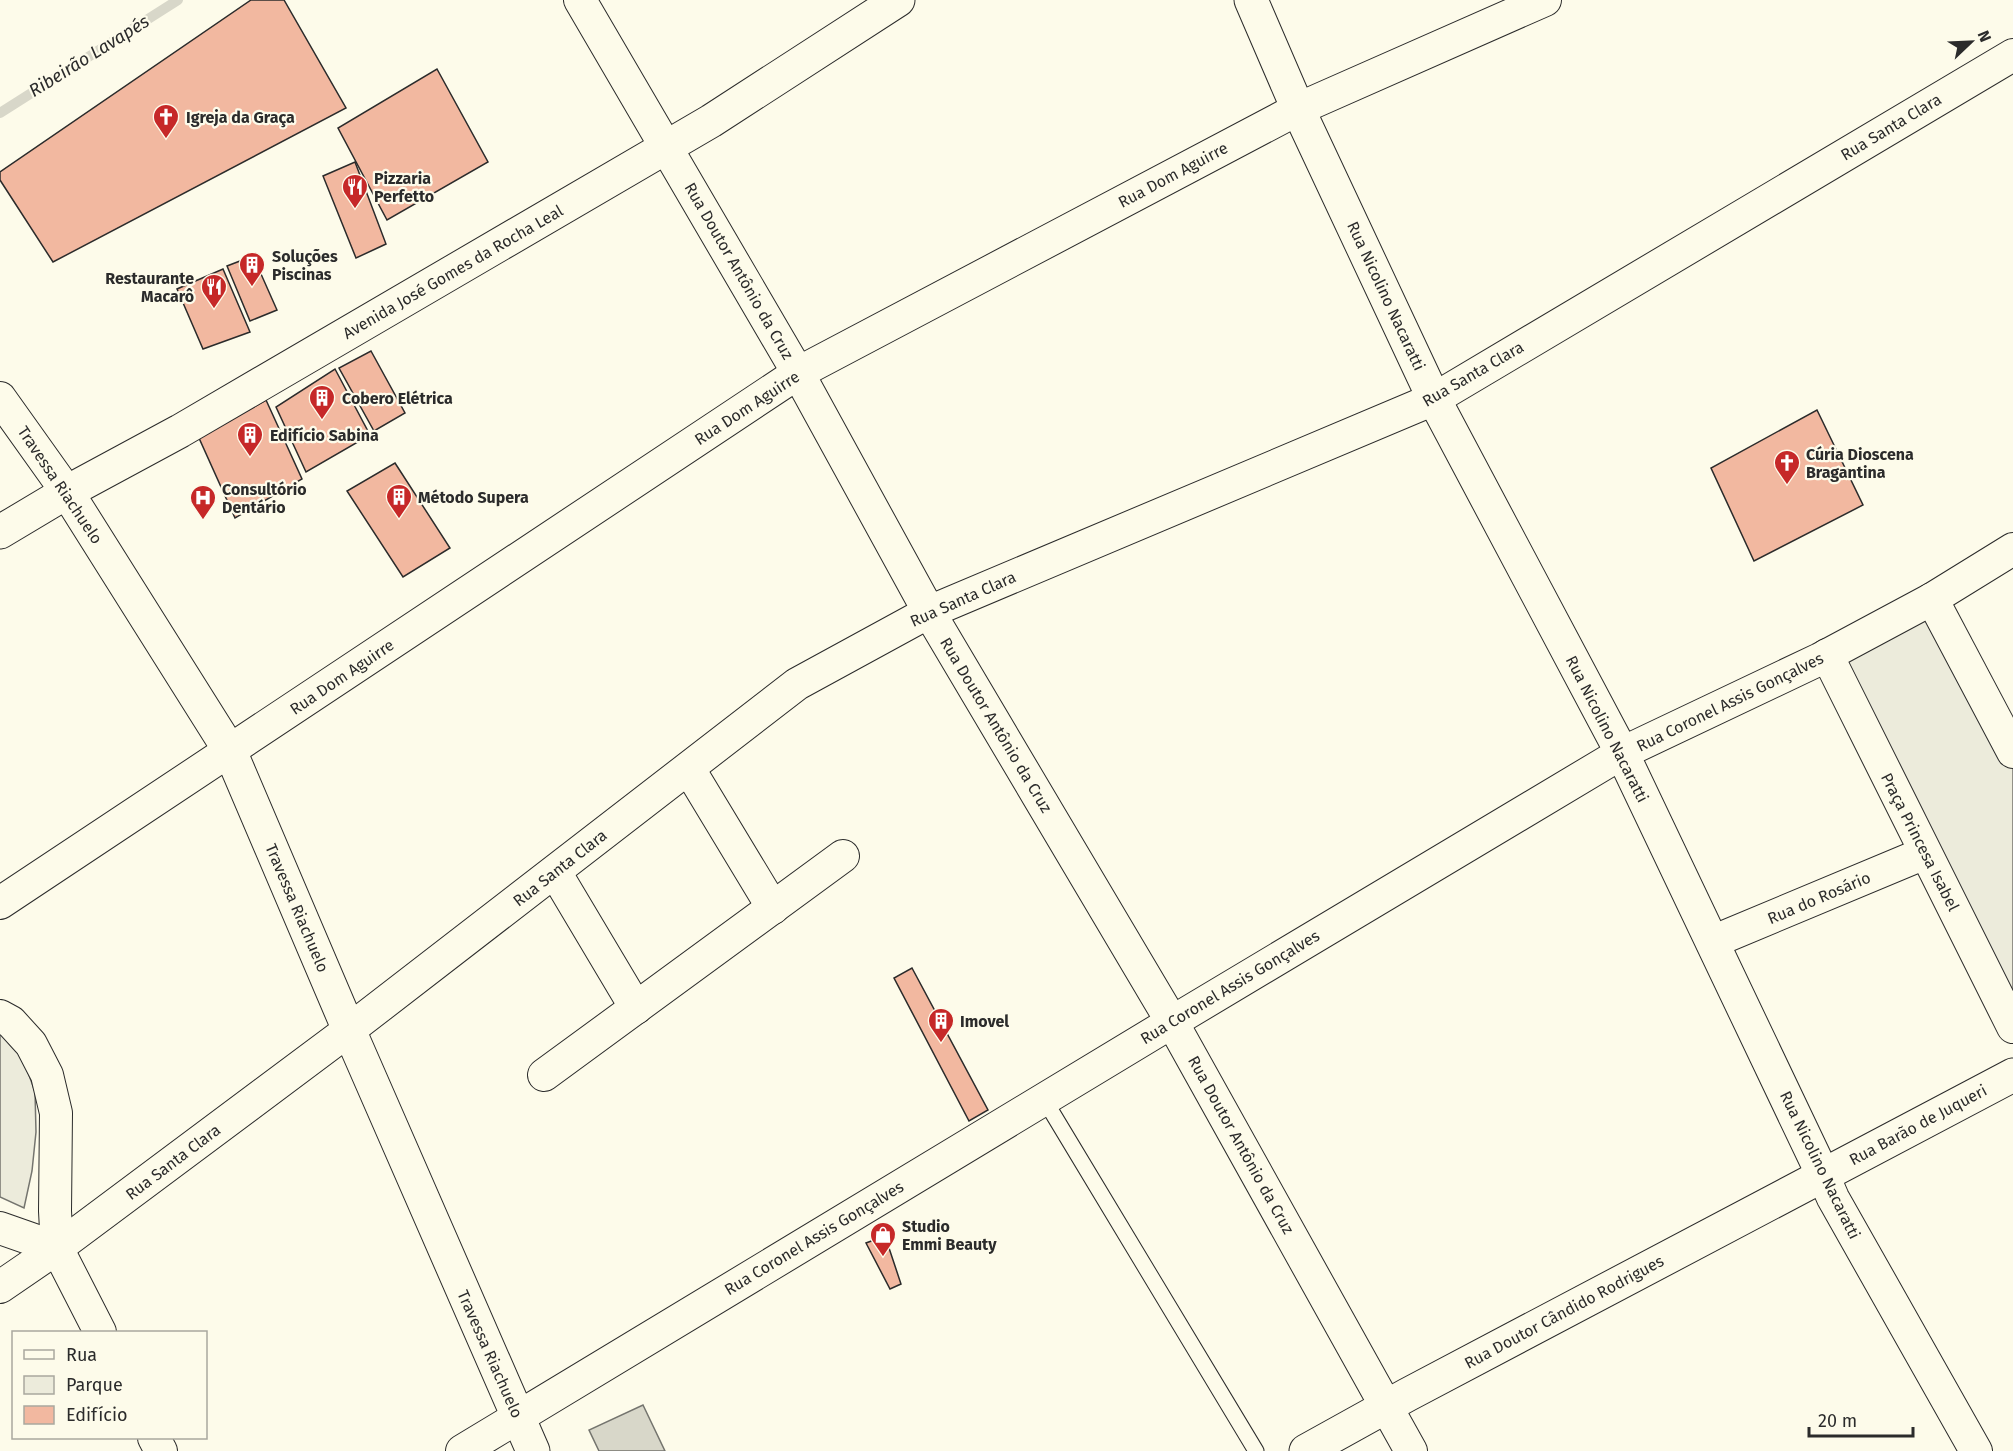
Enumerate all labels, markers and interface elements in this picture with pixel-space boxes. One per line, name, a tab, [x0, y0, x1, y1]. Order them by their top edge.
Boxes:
water label: Ribeirão Lavapés	[25, 10, 153, 102]
north arrow	[1941, 12, 2001, 72]
text: N	[1974, 28, 1995, 45]
street label: Rua Santa Clara	[1837, 90, 1945, 164]
church icon: Igreja da Graça	[151, 102, 181, 140]
place label: Igreja da Graça	[186, 108, 295, 128]
street label: Rua Dom Aguirre	[1115, 138, 1231, 212]
place label: Pizzaria Perfetto	[374, 169, 434, 206]
restaurant icon: Pizzaria Perfetto	[340, 172, 370, 210]
street label: Rua Doutor Antônio da Cruz	[681, 179, 797, 363]
street label: Avenida José Gomes da Rocha Leal	[340, 201, 567, 343]
street label: Rua Nicolino Nacaratti	[1343, 218, 1429, 374]
place label: Soluções Piscinas	[272, 247, 338, 284]
building icon: Soluções Piscinas	[237, 250, 267, 288]
place label: Restaurante Macarô	[105, 269, 194, 306]
restaurant icon: Restaurante Macarô	[199, 272, 229, 310]
street label: Rua Santa Clara	[1419, 337, 1527, 411]
street label: Rua Dom Aguirre	[691, 367, 803, 449]
building icon: Cobero Elétrica	[307, 383, 337, 421]
place label: Cobero Elétrica	[342, 389, 453, 408]
building icon: Edifício Sabina	[235, 420, 265, 458]
street label: Travessa Riachuelo	[14, 423, 106, 547]
place label: Edifício Sabina	[270, 426, 379, 445]
place label: Cúria Dioscena Bragantina	[1806, 445, 1914, 482]
church icon: Cúria Dioscena Bragantina	[1772, 448, 1802, 486]
place label: Consultório Dentário	[222, 480, 307, 517]
building icon: Método Supera	[384, 482, 414, 520]
hospital icon: Consultório Dentário	[188, 483, 218, 521]
place label: Método Supera	[418, 488, 529, 507]
street label: Rua Santa Clara	[907, 567, 1019, 631]
street label: Rua Doutor Antônio da Cruz	[936, 634, 1056, 816]
street label: Rua Dom Aguirre	[286, 635, 398, 719]
street label: Rua Coronel Assis Gonçalves	[1633, 648, 1827, 756]
street label: Rua Nicolino Nacaratti	[1562, 652, 1652, 806]
street label: Praça Princesa Isabel	[1876, 770, 1963, 915]
street label: Rua Santa Clara	[509, 825, 611, 911]
street label: Travessa Riachuelo	[261, 841, 333, 975]
street label: Rua do Rosário	[1765, 868, 1873, 928]
street label: Rua Coronel Assis Gonçalves	[1137, 926, 1324, 1049]
building icon: Imovel	[926, 1006, 956, 1044]
place label: Imovel	[960, 1012, 1009, 1031]
street label: Rua Doutor Antônio da Cruz	[1184, 1053, 1298, 1237]
street label: Rua Barão de Juqueri	[1846, 1081, 1990, 1169]
street label: Rua Nicolino Nacaratti	[1776, 1088, 1864, 1242]
street label: Rua Santa Clara	[122, 1120, 224, 1204]
street label: Rua Coronel Assis Gonçalves	[721, 1177, 908, 1300]
place label: Studio Emmi Beauty	[902, 1217, 997, 1254]
shop icon: Studio Emmi Beauty	[868, 1220, 898, 1258]
street label: Rua Doutor Cândido Rodrigues	[1461, 1251, 1667, 1373]
street label: Travessa Riachuelo	[453, 1287, 527, 1421]
legend	[12, 1331, 207, 1439]
text: Rua	[66, 1344, 97, 1366]
text: Parque	[66, 1374, 123, 1396]
scale bar	[1809, 1400, 1912, 1438]
text: Edifício	[66, 1404, 128, 1426]
text: 20 m	[1818, 1410, 1857, 1432]

